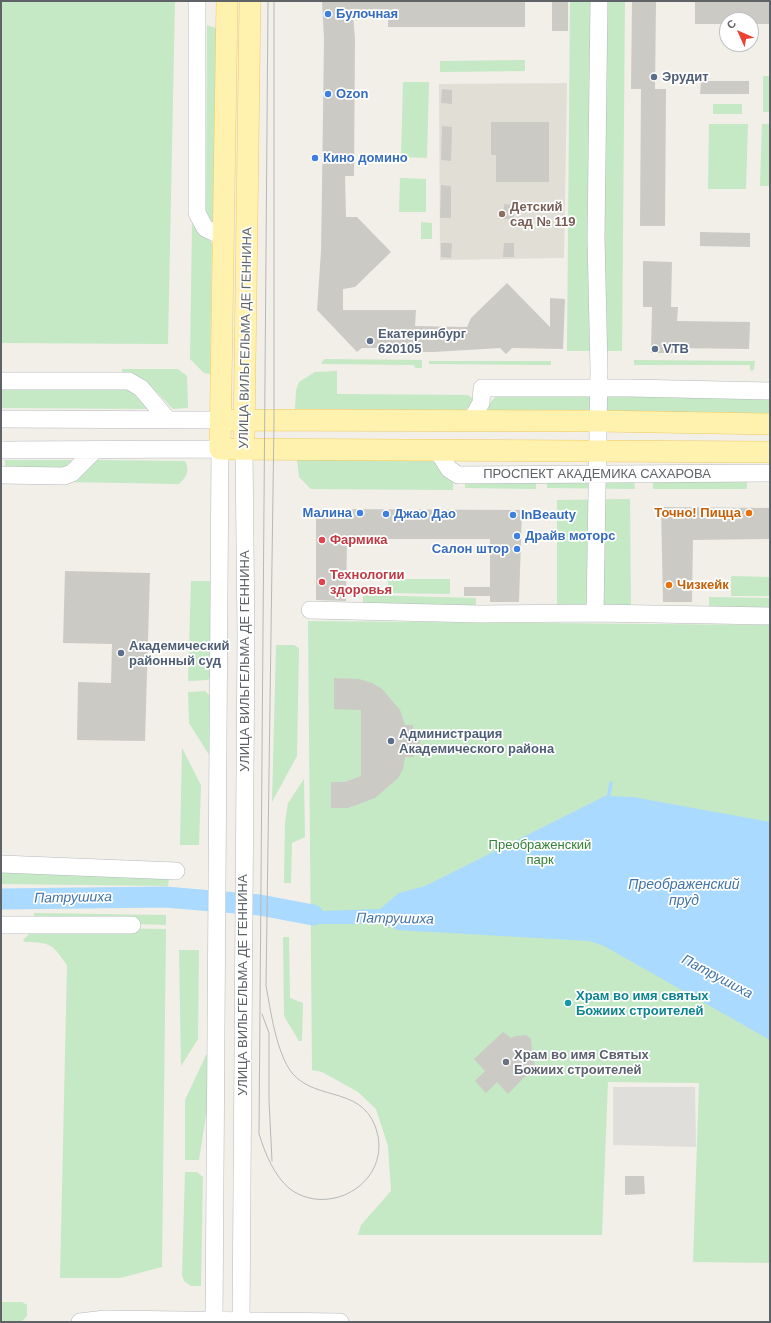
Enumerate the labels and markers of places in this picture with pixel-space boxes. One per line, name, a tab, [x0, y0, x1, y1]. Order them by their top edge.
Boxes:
place label: Булочная	[336, 6, 398, 22]
marker: Булочная	[323, 9, 333, 19]
place label: Эрудит	[662, 69, 709, 85]
marker: Эрудит	[649, 72, 659, 82]
place label: Ozon	[336, 86, 368, 102]
marker: Ozon	[323, 89, 333, 99]
place label: Кино домино	[323, 150, 408, 166]
marker: Кино домино	[310, 153, 320, 163]
place label: Детский сад № 119	[510, 199, 576, 230]
marker: Детский сад № 119	[497, 209, 507, 219]
place label: Екатеринбург 620105	[378, 326, 466, 357]
marker: Екатеринбург 620105	[365, 336, 375, 346]
place label: VTB	[663, 341, 689, 357]
marker: VTB	[650, 344, 660, 354]
place label: Малина	[302, 505, 352, 521]
place label: Точно! Пицца	[654, 505, 741, 521]
place label: Джао Дао	[394, 506, 456, 522]
place label: InBeauty	[521, 507, 576, 523]
marker: Малина	[355, 508, 365, 518]
marker: Точно! Пицца	[744, 508, 754, 518]
marker: Джао Дао	[381, 509, 391, 519]
marker: InBeauty	[508, 510, 518, 520]
place label: Драйв моторс	[525, 528, 615, 544]
marker: Драйв моторс	[512, 531, 522, 541]
place label: Фармика	[330, 532, 387, 548]
marker: Фармика	[317, 535, 327, 545]
place label: Салон штор	[432, 541, 509, 557]
marker: Салон штор	[512, 544, 522, 554]
place label: Технологии здоровья	[330, 567, 404, 598]
marker: Технологии здоровья	[317, 577, 327, 587]
place label: Чизкейк	[677, 577, 729, 593]
marker: Чизкейк	[664, 580, 674, 590]
place label: Академический районный суд	[129, 638, 229, 669]
marker: Академический районный суд	[116, 648, 126, 658]
place label: Администрация Академического района	[399, 726, 554, 757]
marker: Администрация Академического района	[386, 736, 396, 746]
place label: Храм во имя святых Божиих строителей	[576, 988, 709, 1019]
marker: Храм во имя святых Божиих строителей	[563, 998, 573, 1008]
place label: Храм во имя Святых Божиих строителей	[514, 1047, 649, 1078]
marker: Храм во имя Святых Божиих строителей	[501, 1057, 511, 1067]

